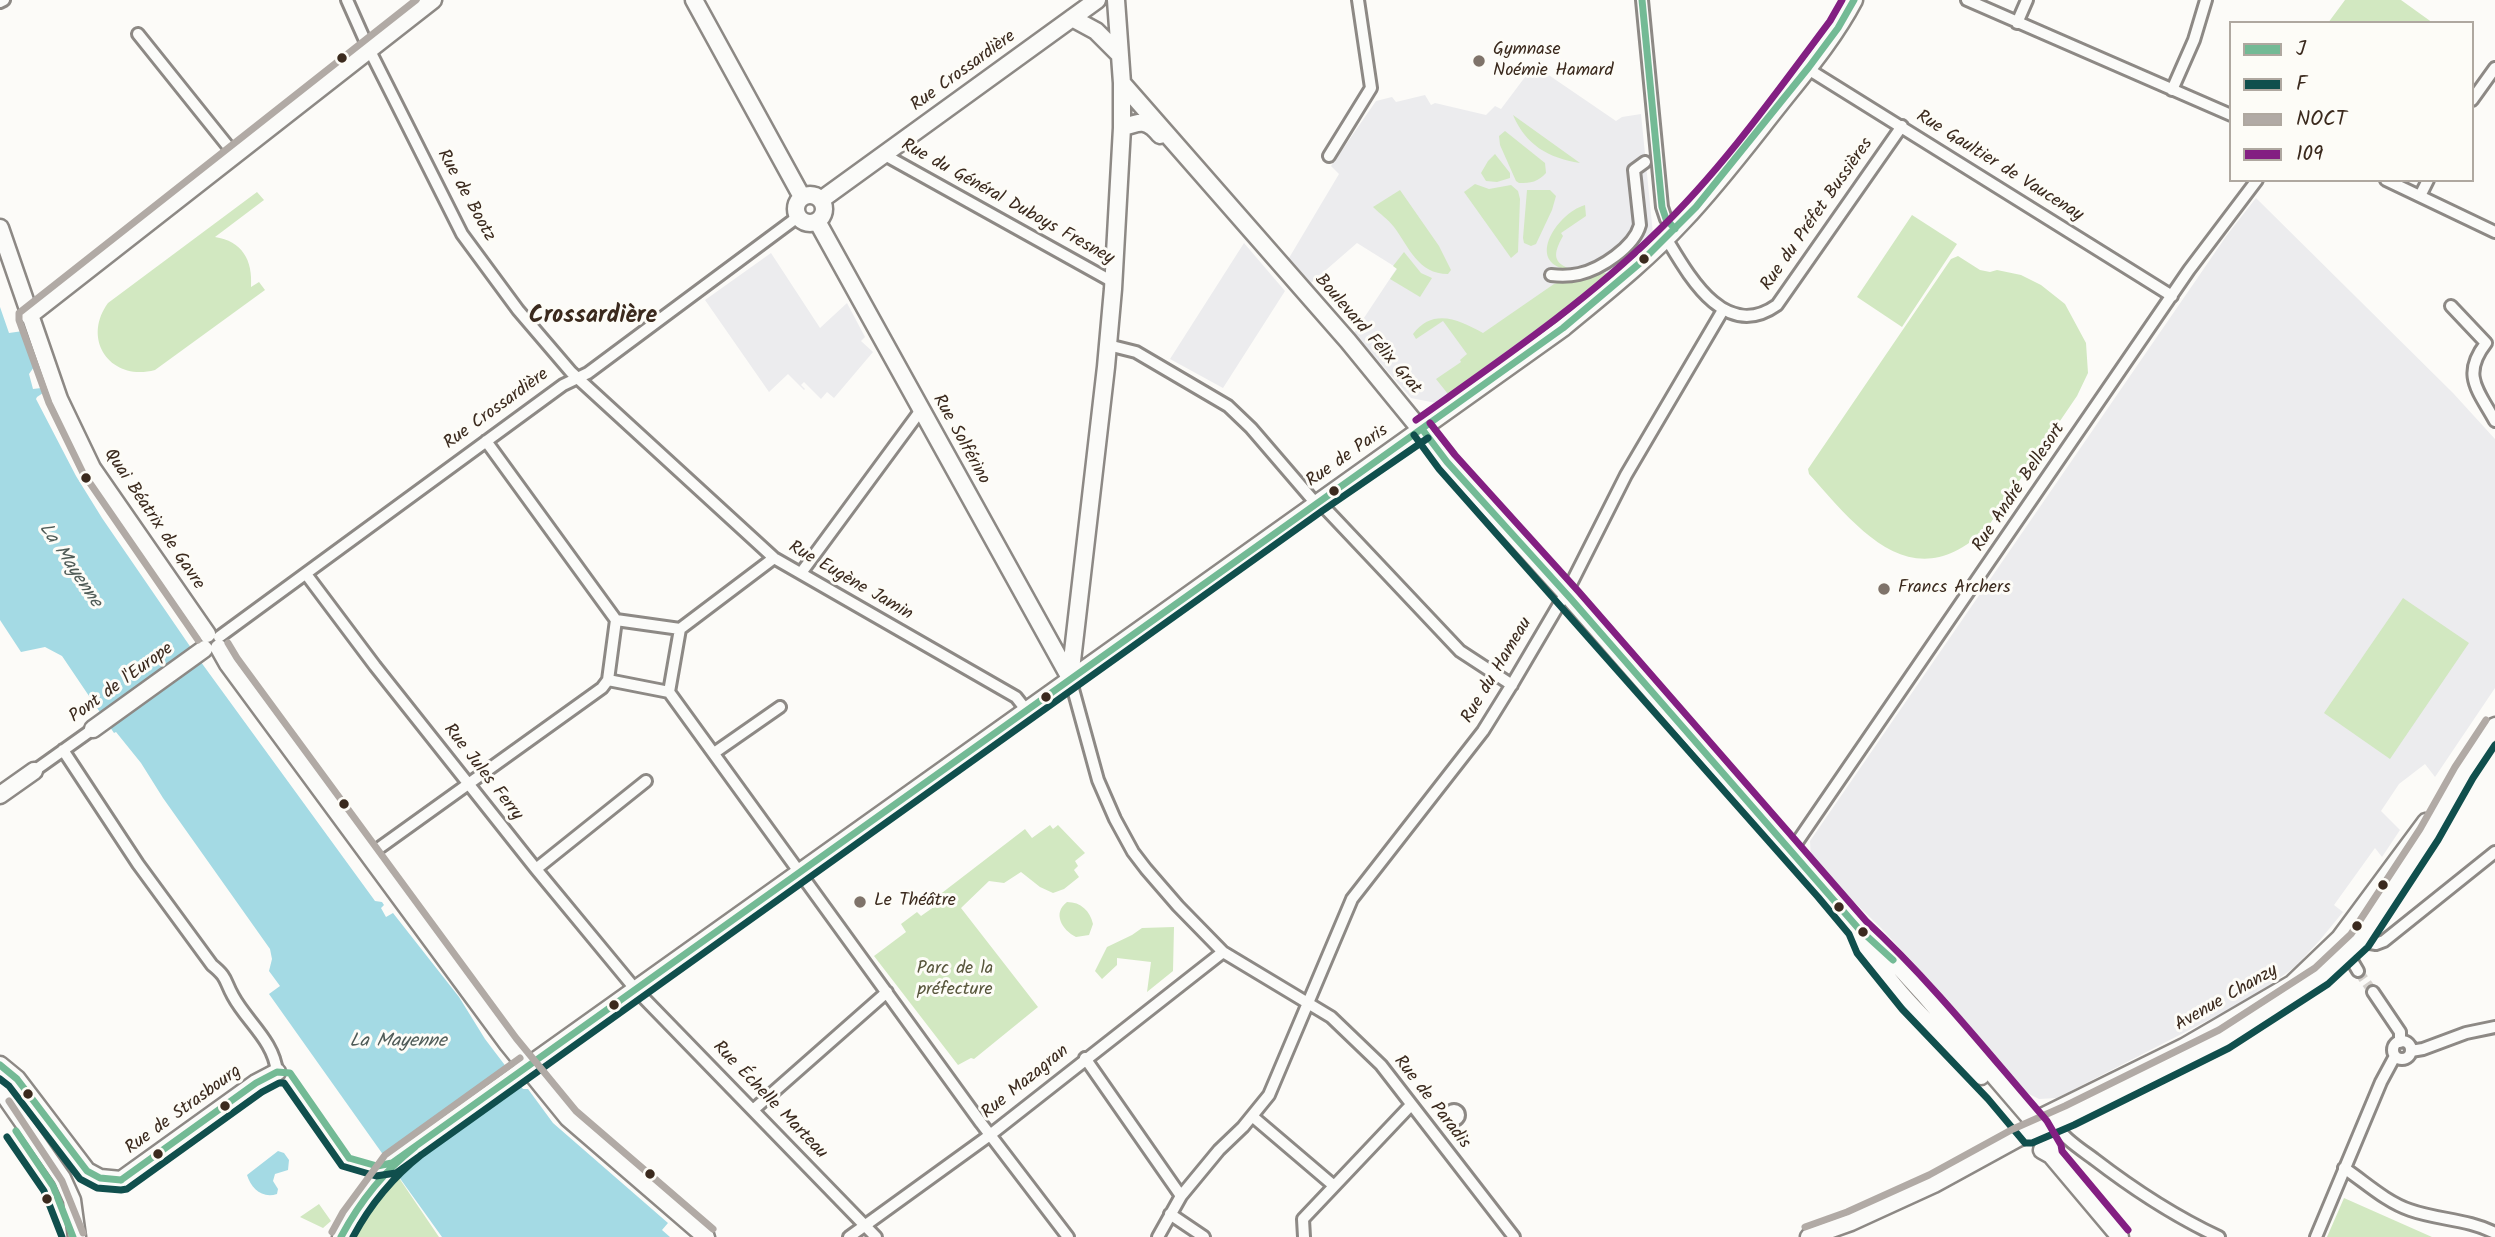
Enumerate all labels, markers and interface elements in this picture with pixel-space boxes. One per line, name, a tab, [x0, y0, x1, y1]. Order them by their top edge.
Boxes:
legend	[2229, 21, 2474, 182]
street label: Rue Crossardière	[907, 27, 1021, 117]
text: J	[2296, 33, 2306, 66]
place label: Gymnase Noémie Hamard	[1493, 40, 1613, 82]
unlabelled marker	[335, 51, 349, 65]
marker: Gymnase Noémie Hamard	[1471, 53, 1487, 69]
text: F	[2296, 68, 2307, 101]
text: NOCT	[2296, 103, 2347, 136]
street label: Rue Gaultier de Vaucenay	[1911, 107, 2087, 227]
street label: Rue du Général Duboys Fresney	[897, 135, 1117, 271]
street label: Rue du Préfet Bussières	[1757, 135, 1879, 295]
text: 109	[2296, 138, 2323, 171]
street label: Rue de Bootz	[431, 146, 499, 246]
unlabelled marker	[1637, 252, 1651, 266]
street label: Boulevard Félix Grat	[1309, 270, 1425, 400]
district label: Crossardière	[529, 304, 657, 332]
street label: Rue Crossardière	[440, 365, 554, 455]
street label: Rue Solférino	[926, 391, 994, 489]
street label: Rue André Bellesort	[1969, 420, 2071, 556]
street label: Rue de Paris	[1303, 421, 1393, 493]
street label: Quai Béatrix de Gavre	[98, 445, 208, 595]
unlabelled marker	[79, 471, 93, 485]
unlabelled marker	[1327, 484, 1341, 498]
water label: La Mayenne	[32, 519, 106, 613]
street label: Rue Eugène Jamin	[784, 538, 916, 626]
place label: Francs Archers	[1898, 578, 2011, 600]
marker: Francs Archers	[1876, 581, 1892, 597]
street label: Rue du Hameau	[1458, 614, 1538, 728]
street label: Pont de l'Europe	[66, 639, 178, 729]
unlabelled marker	[1039, 690, 1053, 704]
street label: Rue Jules Ferry	[438, 720, 526, 826]
unlabelled marker	[337, 797, 351, 811]
unlabelled marker	[2376, 878, 2390, 892]
place label: Le Théâtre	[874, 891, 956, 913]
marker: Le Théâtre	[852, 894, 868, 910]
unlabelled marker	[1832, 900, 1846, 914]
unlabelled marker	[2350, 919, 2364, 933]
unlabelled marker	[1856, 925, 1870, 939]
park label: Parc de la préfecture	[917, 959, 993, 1002]
street label: Avenue Chanzy	[2172, 961, 2282, 1037]
unlabelled marker	[607, 998, 621, 1012]
water label: La Mayenne	[349, 1032, 447, 1054]
street label: Rue Échelle Marteau	[707, 1038, 831, 1164]
street label: Rue Mazagran	[978, 1041, 1074, 1125]
street label: Rue de Paradis	[1388, 1052, 1474, 1154]
street label: Rue de Strasbourg	[122, 1062, 246, 1160]
unlabelled marker	[21, 1087, 35, 1101]
unlabelled marker	[218, 1099, 232, 1113]
unlabelled marker	[151, 1147, 165, 1161]
unlabelled marker	[643, 1167, 657, 1181]
unlabelled marker	[40, 1192, 54, 1206]

